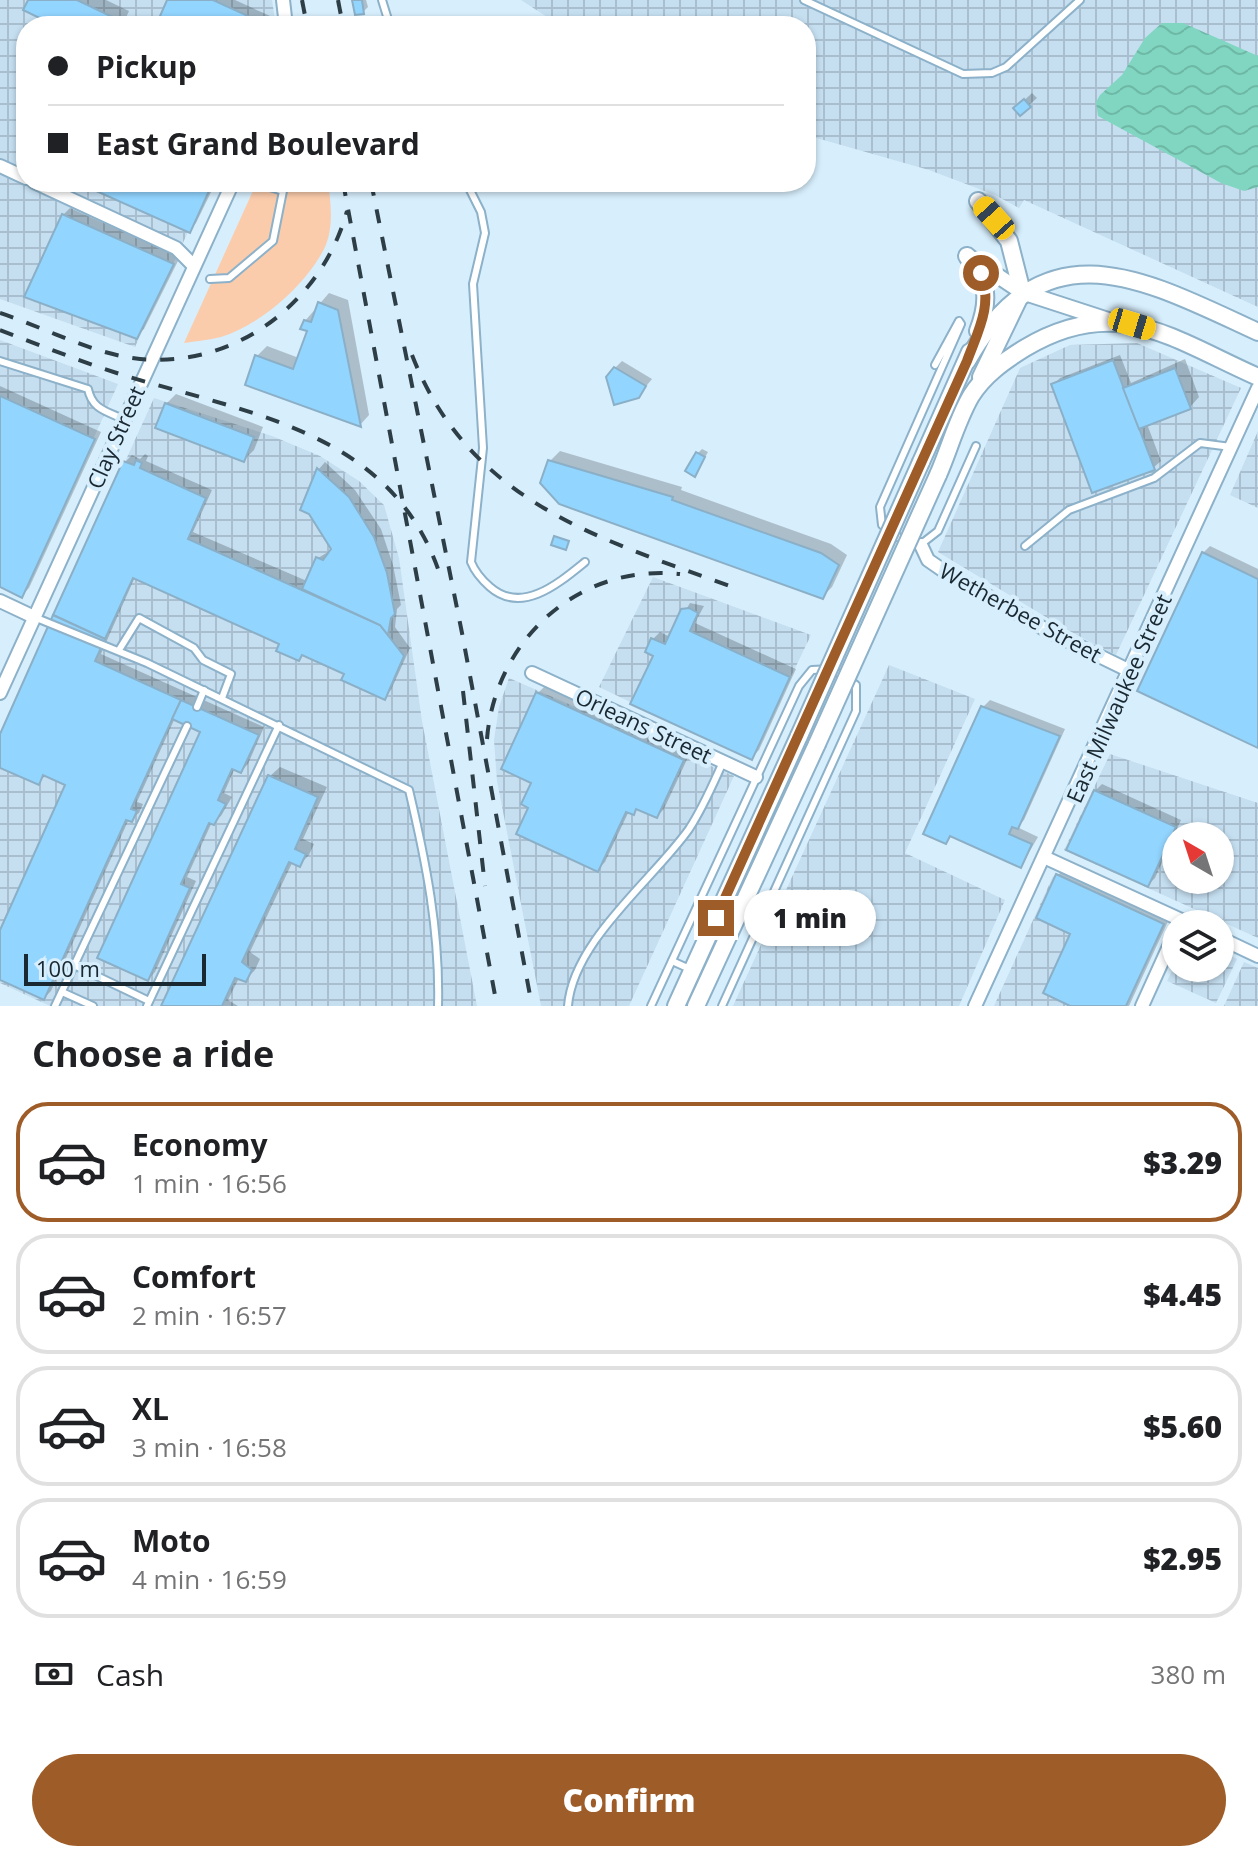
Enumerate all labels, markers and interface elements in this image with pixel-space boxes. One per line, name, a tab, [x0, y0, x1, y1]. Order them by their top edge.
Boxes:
text: Pickup	[96, 46, 197, 87]
text: East Grand Boulevard	[96, 123, 420, 164]
car	[969, 192, 1019, 244]
route start	[963, 255, 999, 291]
car	[1106, 306, 1158, 342]
street label: Clay Street	[79, 381, 151, 493]
street label: Wetherbee Street	[935, 555, 1107, 669]
street label: East Milwaukee Street	[1058, 589, 1178, 807]
street label: Orleans Street	[571, 680, 717, 770]
north arrow	[1162, 822, 1234, 894]
map controls	[1162, 822, 1234, 982]
callout: 1 min	[744, 890, 876, 946]
route end	[698, 900, 734, 936]
text: 1 min	[773, 900, 847, 936]
button: layers	[1162, 910, 1234, 982]
scale bar	[24, 950, 206, 986]
text: 100 m	[36, 953, 100, 983]
text: Choose a ride	[32, 1029, 274, 1078]
text: Economy	[132, 1124, 268, 1165]
icon: car	[36, 1126, 108, 1198]
text: $3.29	[1143, 1142, 1222, 1183]
text: 1 min · 16:56	[132, 1165, 287, 1201]
text: Comfort	[132, 1256, 256, 1297]
icon: car	[36, 1258, 108, 1330]
text: $4.45	[1143, 1274, 1222, 1315]
text: 2 min · 16:57	[132, 1297, 287, 1333]
text: XL	[132, 1388, 169, 1429]
icon: car	[36, 1390, 108, 1462]
text: $5.60	[1143, 1406, 1222, 1447]
text: 3 min · 16:58	[132, 1429, 287, 1465]
text: Moto	[132, 1520, 210, 1561]
icon: car	[36, 1522, 108, 1594]
text: $2.95	[1143, 1538, 1222, 1579]
text: 4 min · 16:59	[132, 1561, 287, 1597]
icon: cash	[32, 1652, 76, 1696]
text: Cash	[96, 1654, 164, 1695]
text: 380 m	[1151, 1656, 1226, 1692]
button: Confirm	[32, 1754, 1226, 1846]

